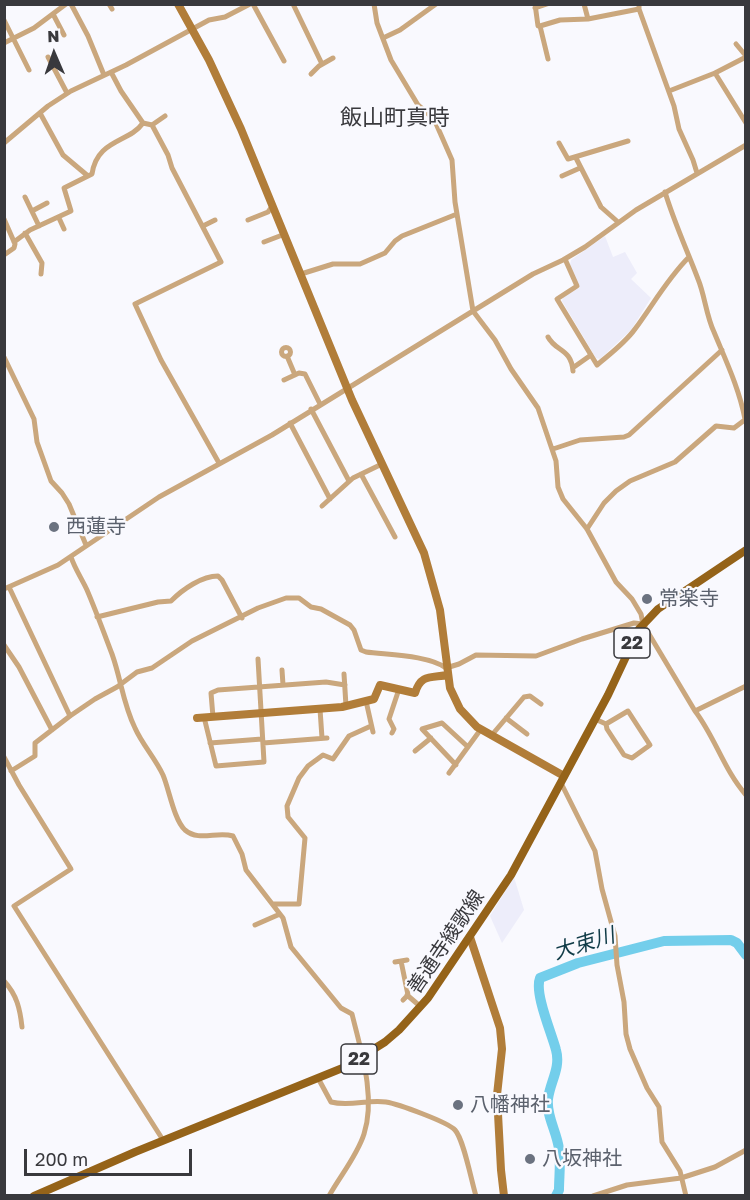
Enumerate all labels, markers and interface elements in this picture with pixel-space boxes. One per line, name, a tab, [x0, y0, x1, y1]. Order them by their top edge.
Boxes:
north arrow	[24, 24, 84, 84]
text: N	[47, 26, 60, 46]
district label: 飯山町真時	[340, 105, 450, 131]
place label: 西蓮寺	[66, 515, 126, 539]
marker: 西蓮寺	[47, 520, 61, 534]
place label: 常楽寺	[659, 587, 719, 611]
marker: 常楽寺	[640, 592, 654, 606]
road number: 22	[614, 628, 650, 658]
street label: 善通寺綾歌線	[403, 886, 489, 998]
water label: 大束川	[550, 923, 618, 965]
road number: 22	[341, 1044, 377, 1074]
place label: 八幡神社	[470, 1093, 550, 1117]
marker: 八幡神社	[451, 1098, 465, 1112]
scale bar	[27, 1137, 195, 1175]
place label: 八坂神社	[542, 1147, 622, 1171]
text: 200 m	[35, 1148, 88, 1170]
marker: 八坂神社	[523, 1152, 537, 1166]

